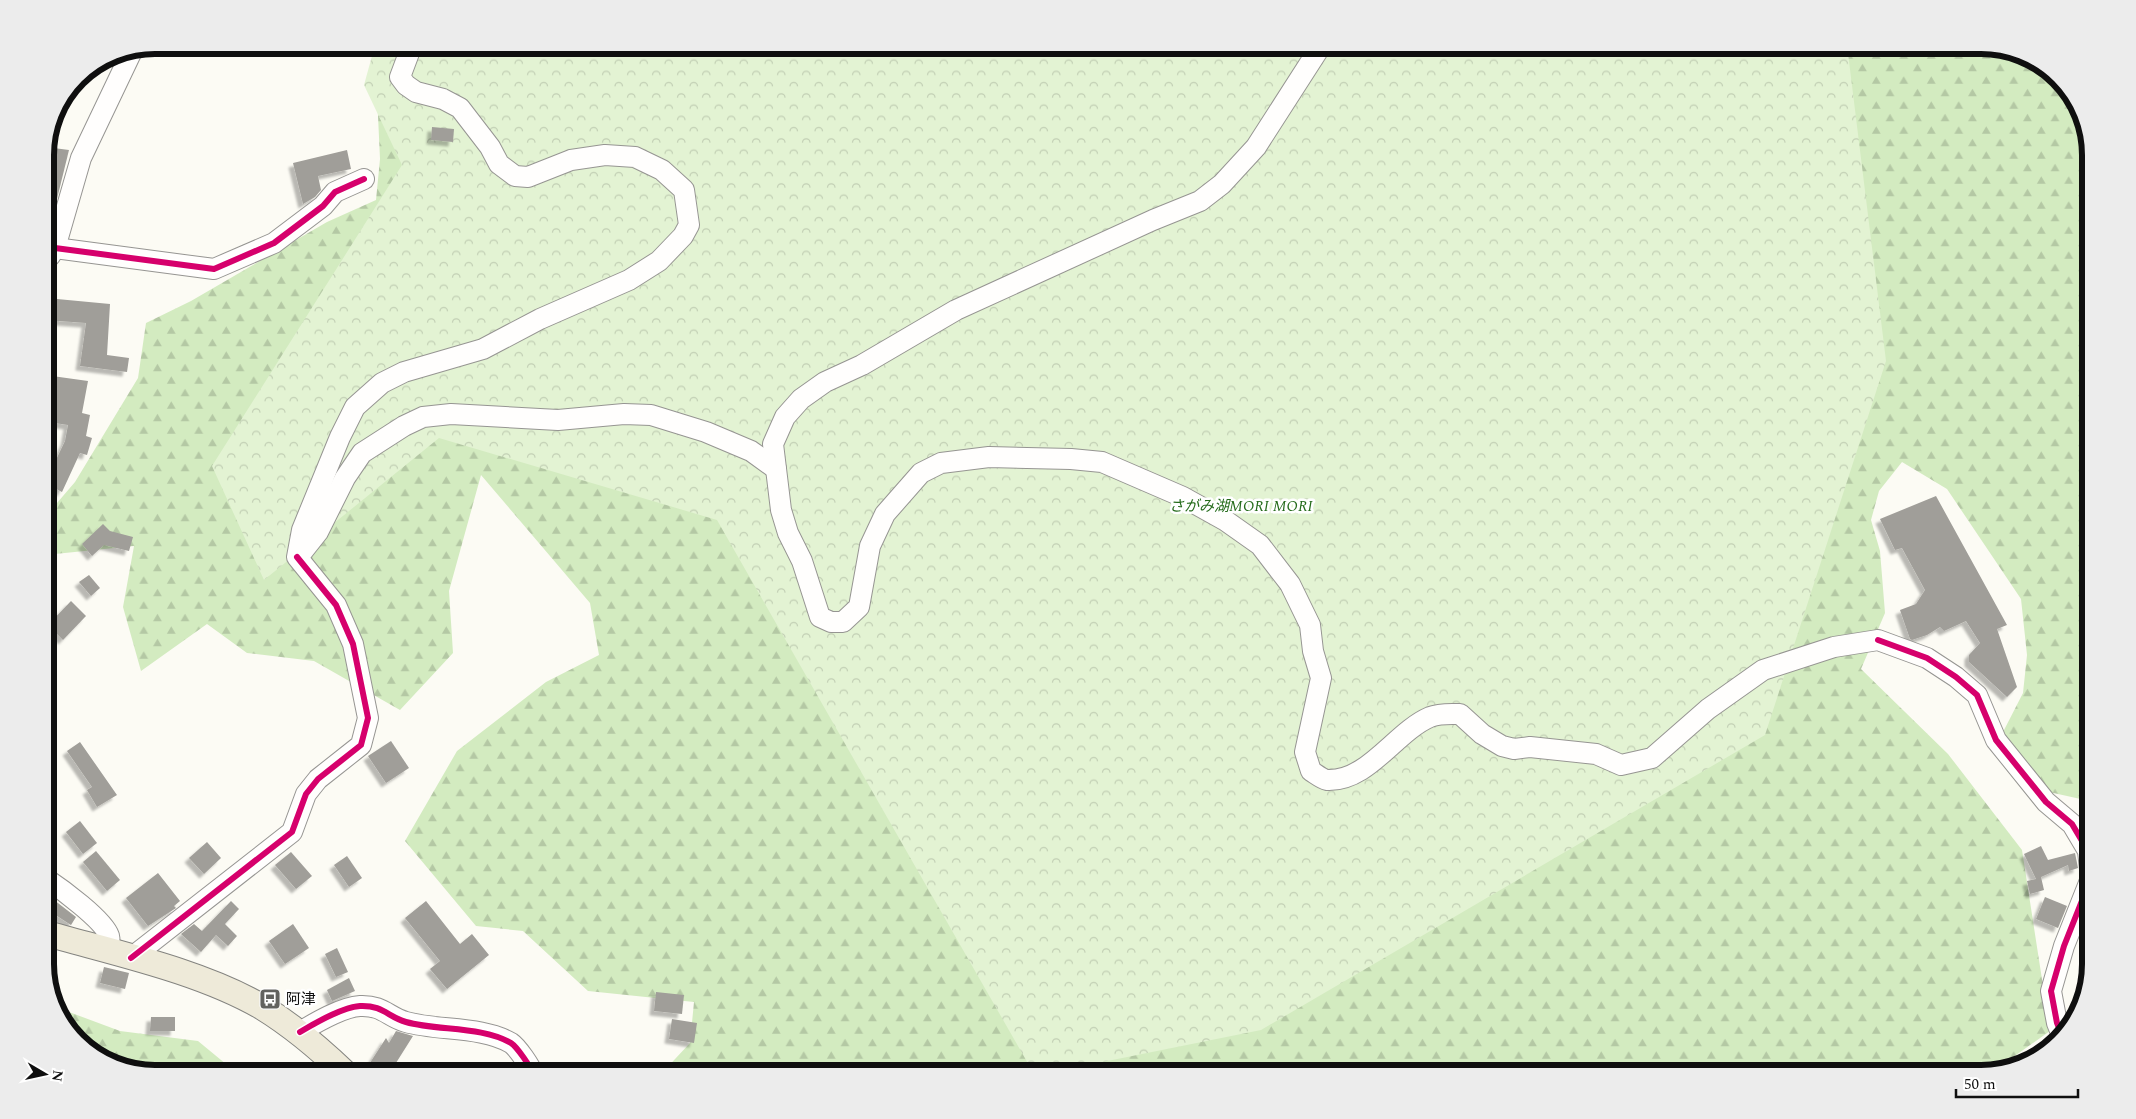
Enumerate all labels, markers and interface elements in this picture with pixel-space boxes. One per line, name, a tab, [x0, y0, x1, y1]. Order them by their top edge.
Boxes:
park label: さがみ湖MORI MORI	[1169, 495, 1313, 518]
bus stop icon: 阿津	[258, 987, 282, 1011]
place label: 阿津	[286, 988, 316, 1011]
north arrow	[20, 1049, 70, 1099]
scale bar	[1956, 1066, 2078, 1098]
text: N	[46, 1069, 69, 1083]
text: 50 m	[1964, 1073, 1996, 1096]

